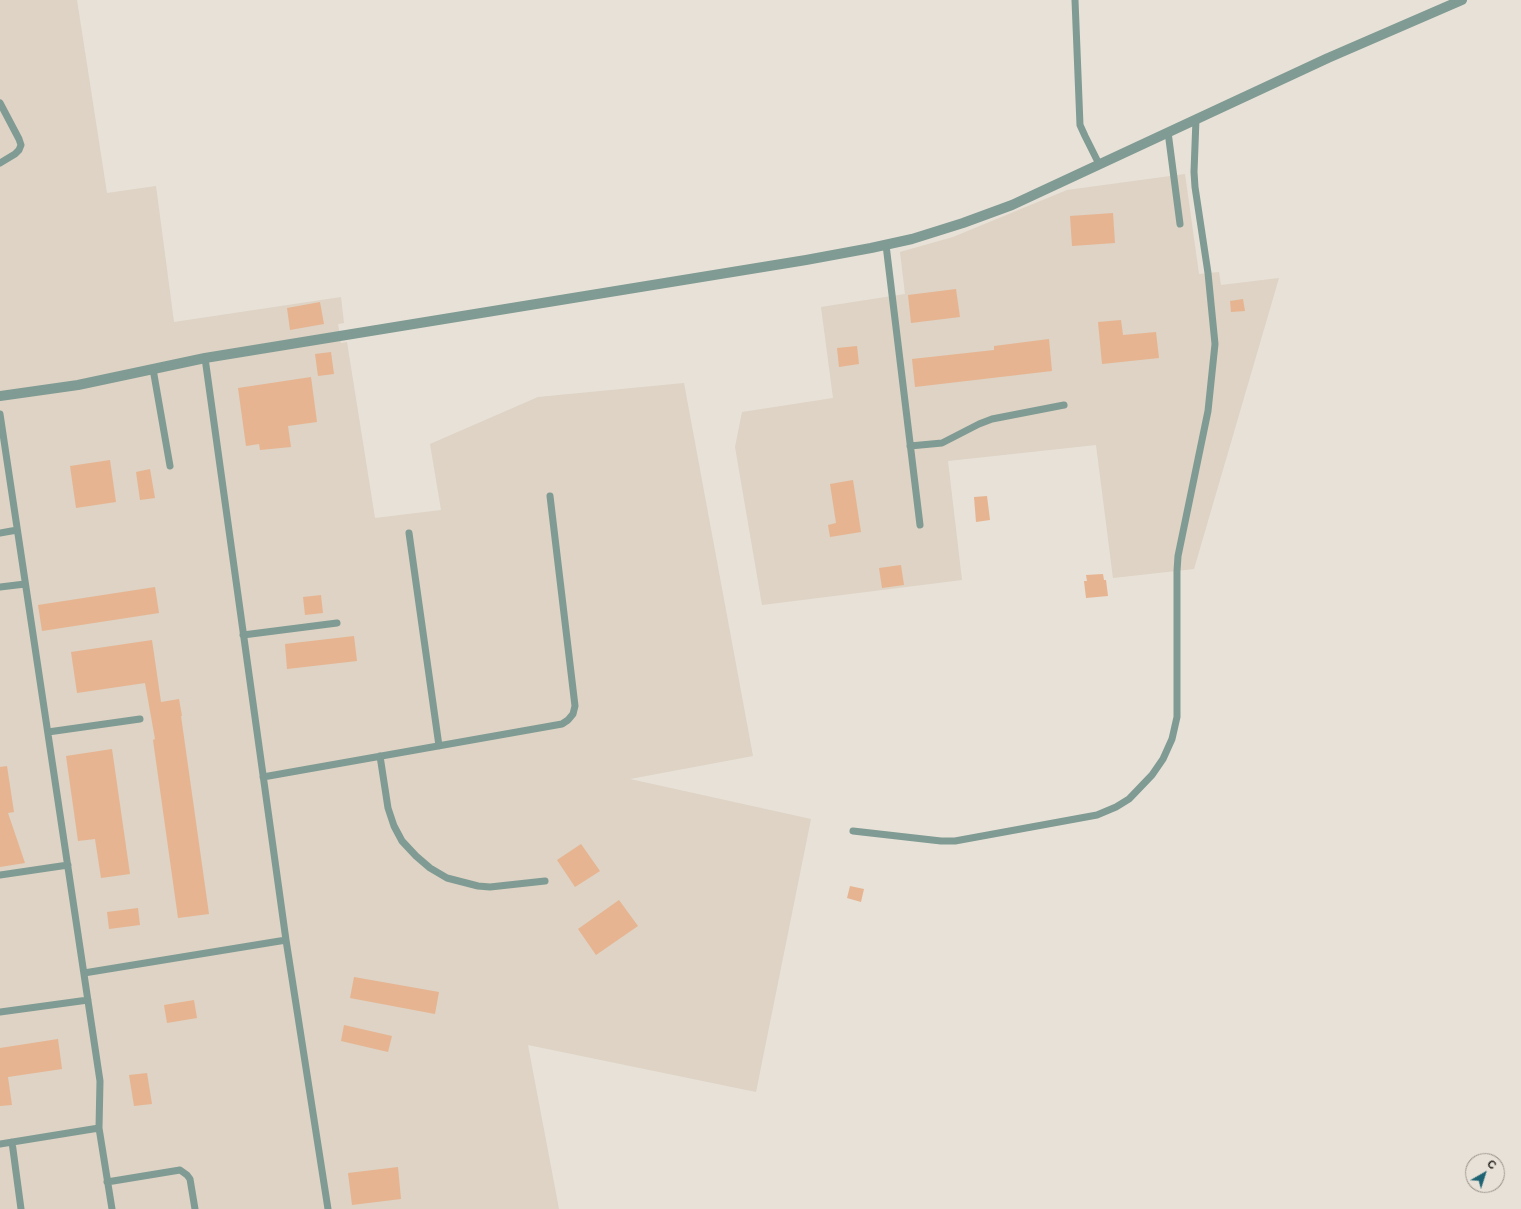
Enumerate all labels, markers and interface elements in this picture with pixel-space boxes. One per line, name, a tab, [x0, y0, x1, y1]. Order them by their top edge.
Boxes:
north arrow	[1465, 1153, 1505, 1193]
text: С	[1485, 1157, 1499, 1172]

